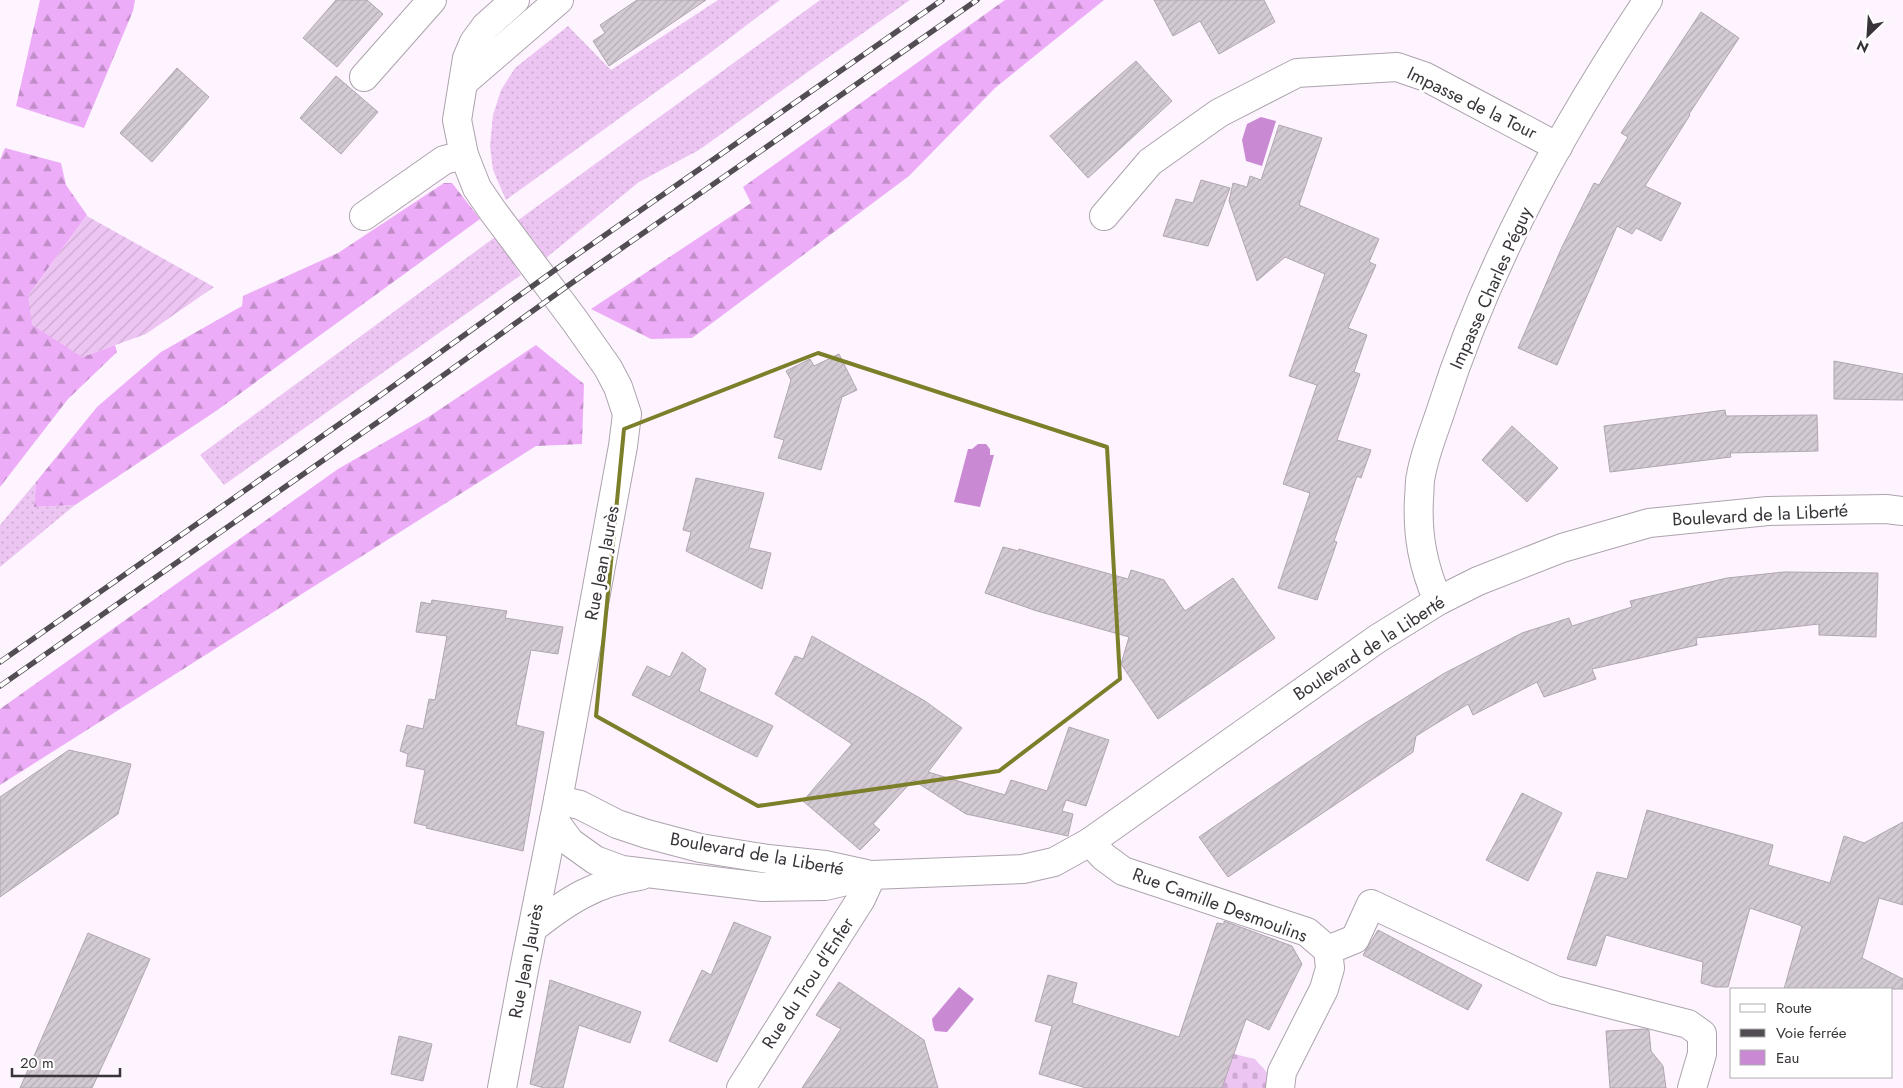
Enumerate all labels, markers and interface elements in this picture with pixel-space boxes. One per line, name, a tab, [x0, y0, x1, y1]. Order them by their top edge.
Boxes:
north arrow	[1843, 10, 1893, 60]
text: N	[1853, 35, 1872, 58]
street label: Impasse de la Tour	[1403, 60, 1542, 146]
street label: Impasse Charles Péguy	[1443, 203, 1539, 373]
street label: Boulevard de la Liberté	[1671, 497, 1849, 533]
street label: Rue Jean Jaurès	[578, 504, 626, 622]
street label: Boulevard de la Liberté	[1288, 589, 1450, 707]
street label: Boulevard de la Liberté	[668, 826, 846, 882]
street label: Rue Camille Desmoulins	[1129, 861, 1311, 949]
street label: Rue Jean Jaurès	[502, 902, 550, 1020]
street label: Rue du Trou d'Enfer	[756, 911, 861, 1054]
legend	[1730, 988, 1893, 1078]
text: Route	[1776, 997, 1812, 1019]
text: Voie ferrée	[1776, 1022, 1847, 1044]
scale bar	[12, 1046, 120, 1078]
text: Eau	[1776, 1047, 1799, 1069]
text: 20 m	[20, 1052, 54, 1074]

